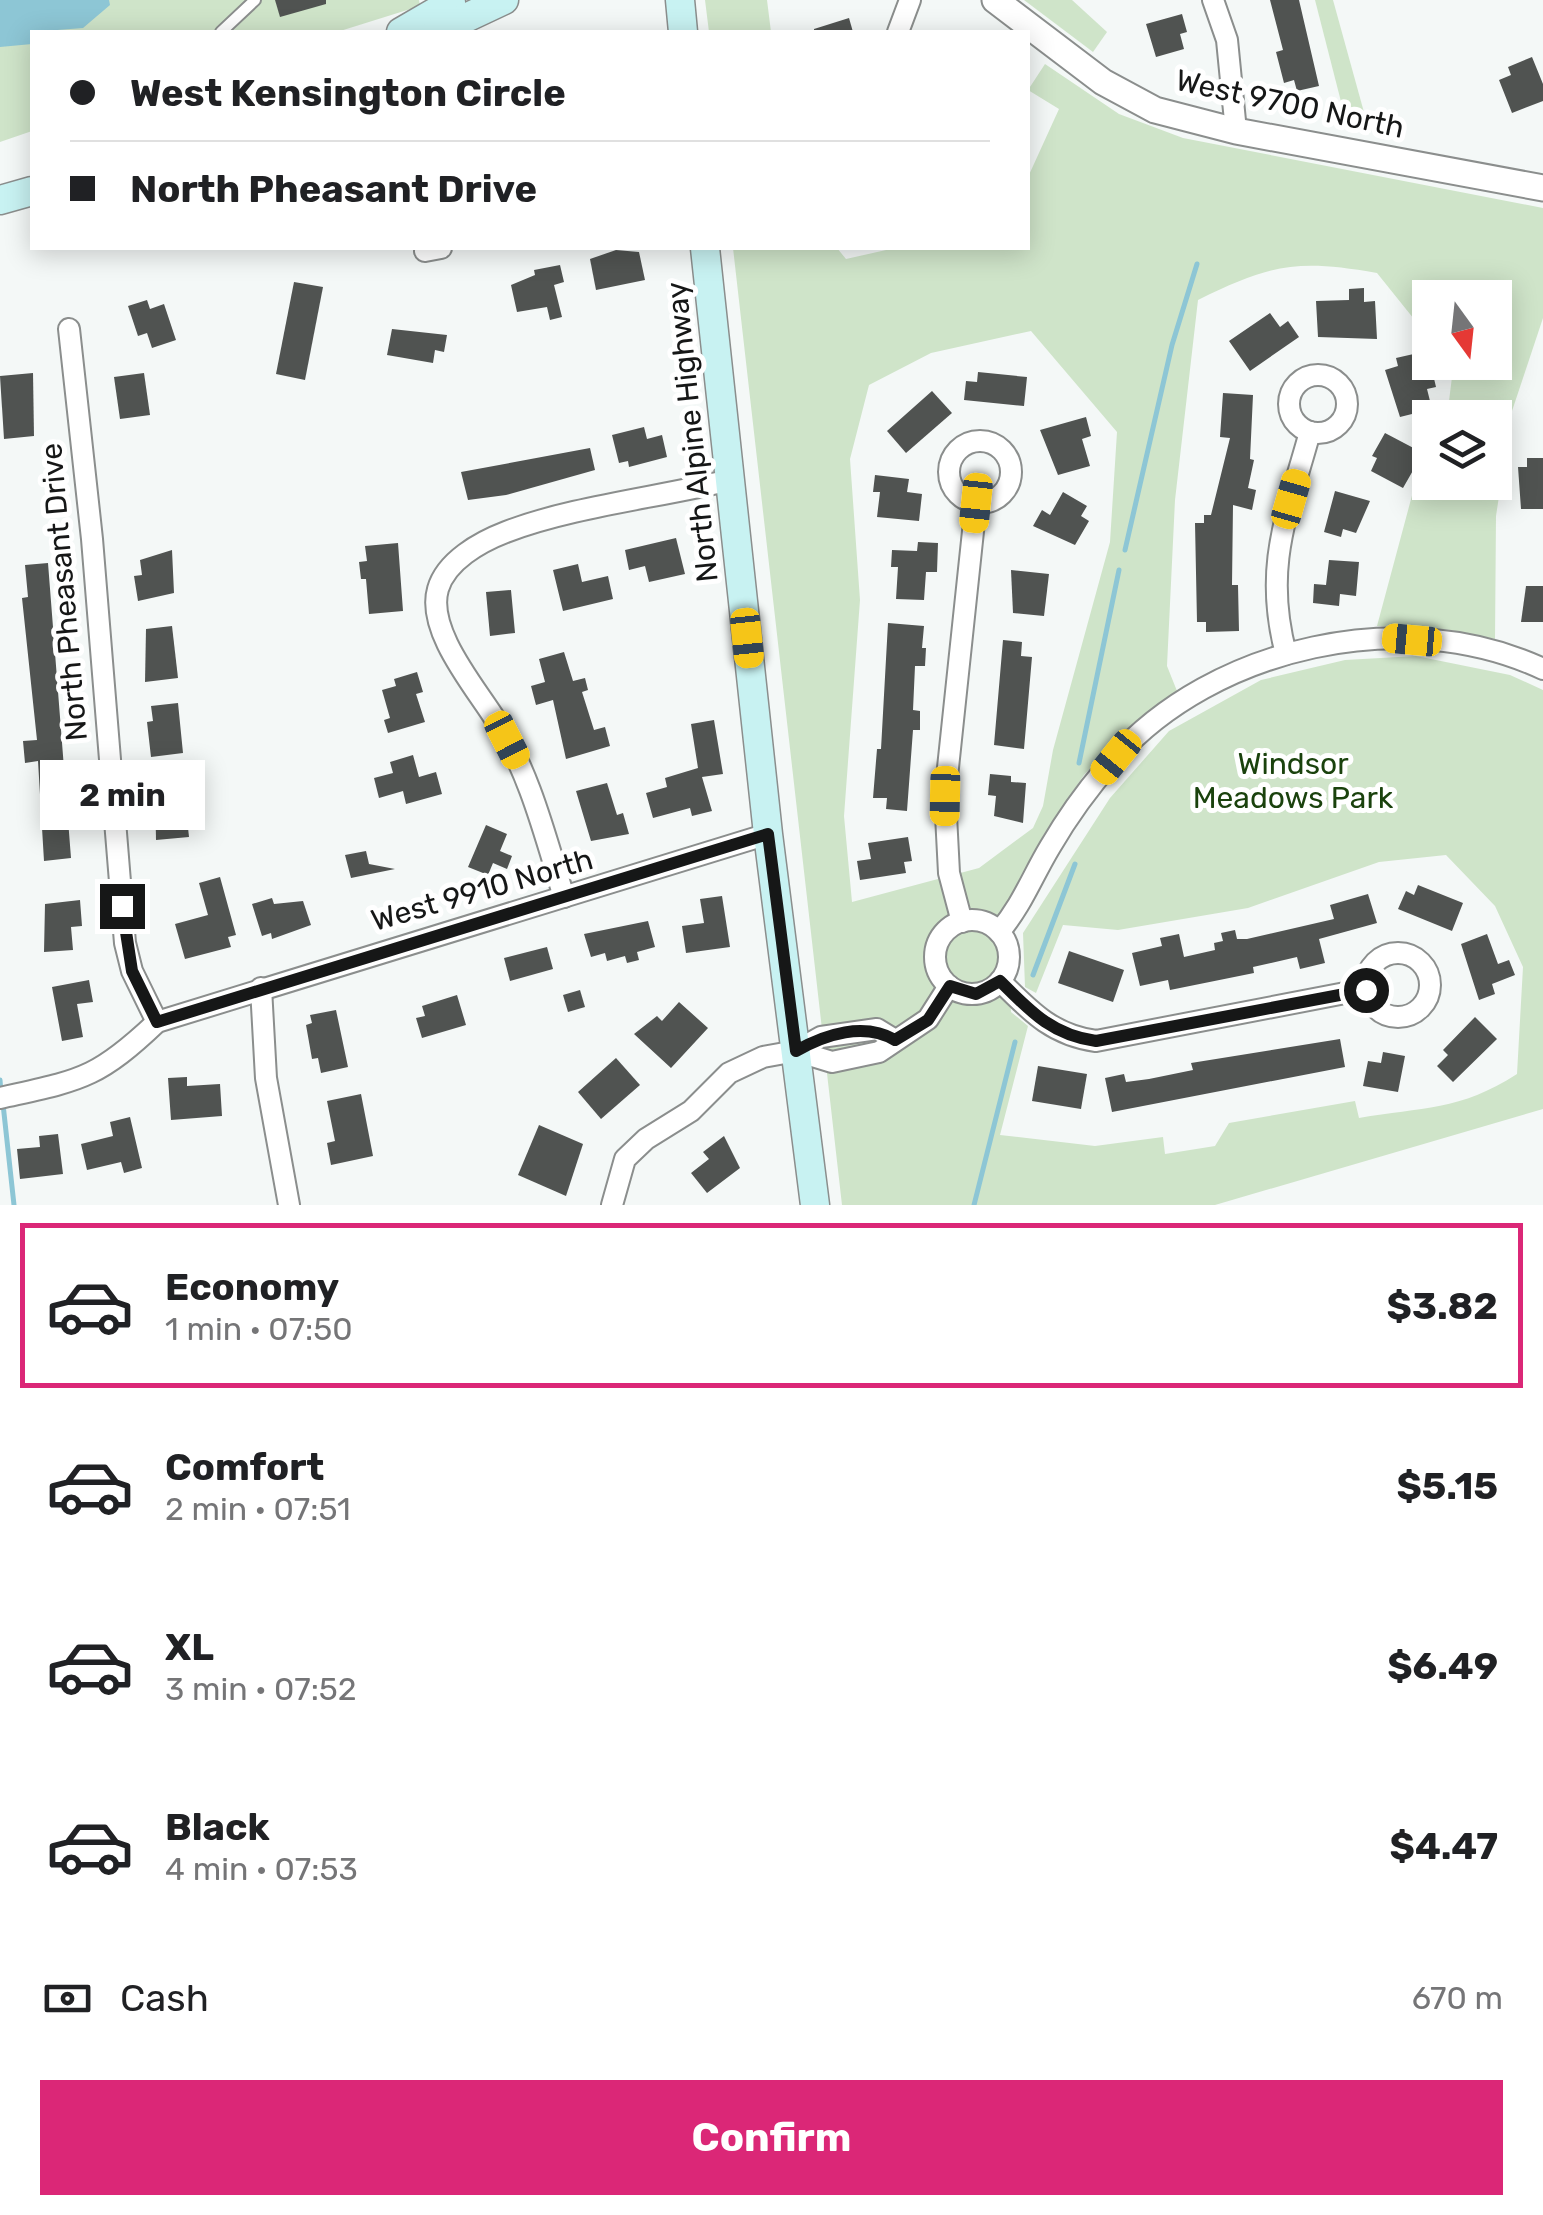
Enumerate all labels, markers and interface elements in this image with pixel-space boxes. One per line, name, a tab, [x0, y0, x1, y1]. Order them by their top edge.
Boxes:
street label: West 9700 North	[1172, 62, 1408, 146]
text: West Kensington Circle	[130, 70, 566, 116]
text: North Pheasant Drive	[130, 166, 537, 212]
street label: North Alpine Highway	[658, 280, 726, 584]
north arrow	[1412, 280, 1512, 380]
map controls	[1412, 280, 1512, 500]
button: layers	[1412, 400, 1512, 500]
street label: North Pheasant Drive	[33, 442, 95, 742]
car	[1268, 466, 1314, 532]
car	[958, 472, 994, 534]
car	[729, 607, 765, 669]
car	[1381, 622, 1443, 658]
car	[480, 706, 534, 774]
car	[1085, 724, 1147, 790]
park label: Windsor Meadows Park	[1193, 746, 1394, 816]
callout: 2 min	[39, 761, 204, 831]
car	[929, 766, 961, 826]
text: 2 min	[79, 776, 166, 814]
street label: West 9910 North	[367, 841, 597, 939]
route end	[100, 884, 145, 929]
route start	[1344, 968, 1389, 1013]
icon: car	[45, 1261, 135, 1351]
text: Economy	[165, 1264, 339, 1310]
text: $3.82	[1387, 1283, 1498, 1329]
text: 1 min · 07:50	[165, 1310, 353, 1348]
icon: car	[45, 1441, 135, 1531]
text: Comfort	[165, 1444, 324, 1490]
text: $5.15	[1396, 1463, 1498, 1509]
text: 2 min · 07:51	[165, 1490, 351, 1528]
icon: car	[45, 1621, 135, 1711]
text: XL	[165, 1624, 214, 1670]
text: $6.49	[1387, 1643, 1498, 1689]
text: 3 min · 07:52	[165, 1670, 357, 1708]
icon: car	[45, 1801, 135, 1891]
text: Black	[165, 1804, 270, 1850]
text: $4.47	[1390, 1823, 1498, 1869]
text: 4 min · 07:53	[165, 1850, 358, 1888]
icon: cash	[40, 1971, 95, 2026]
text: Cash	[120, 1975, 209, 2021]
text: 670 m	[1412, 1979, 1503, 2017]
button: Confirm	[40, 2080, 1503, 2195]

